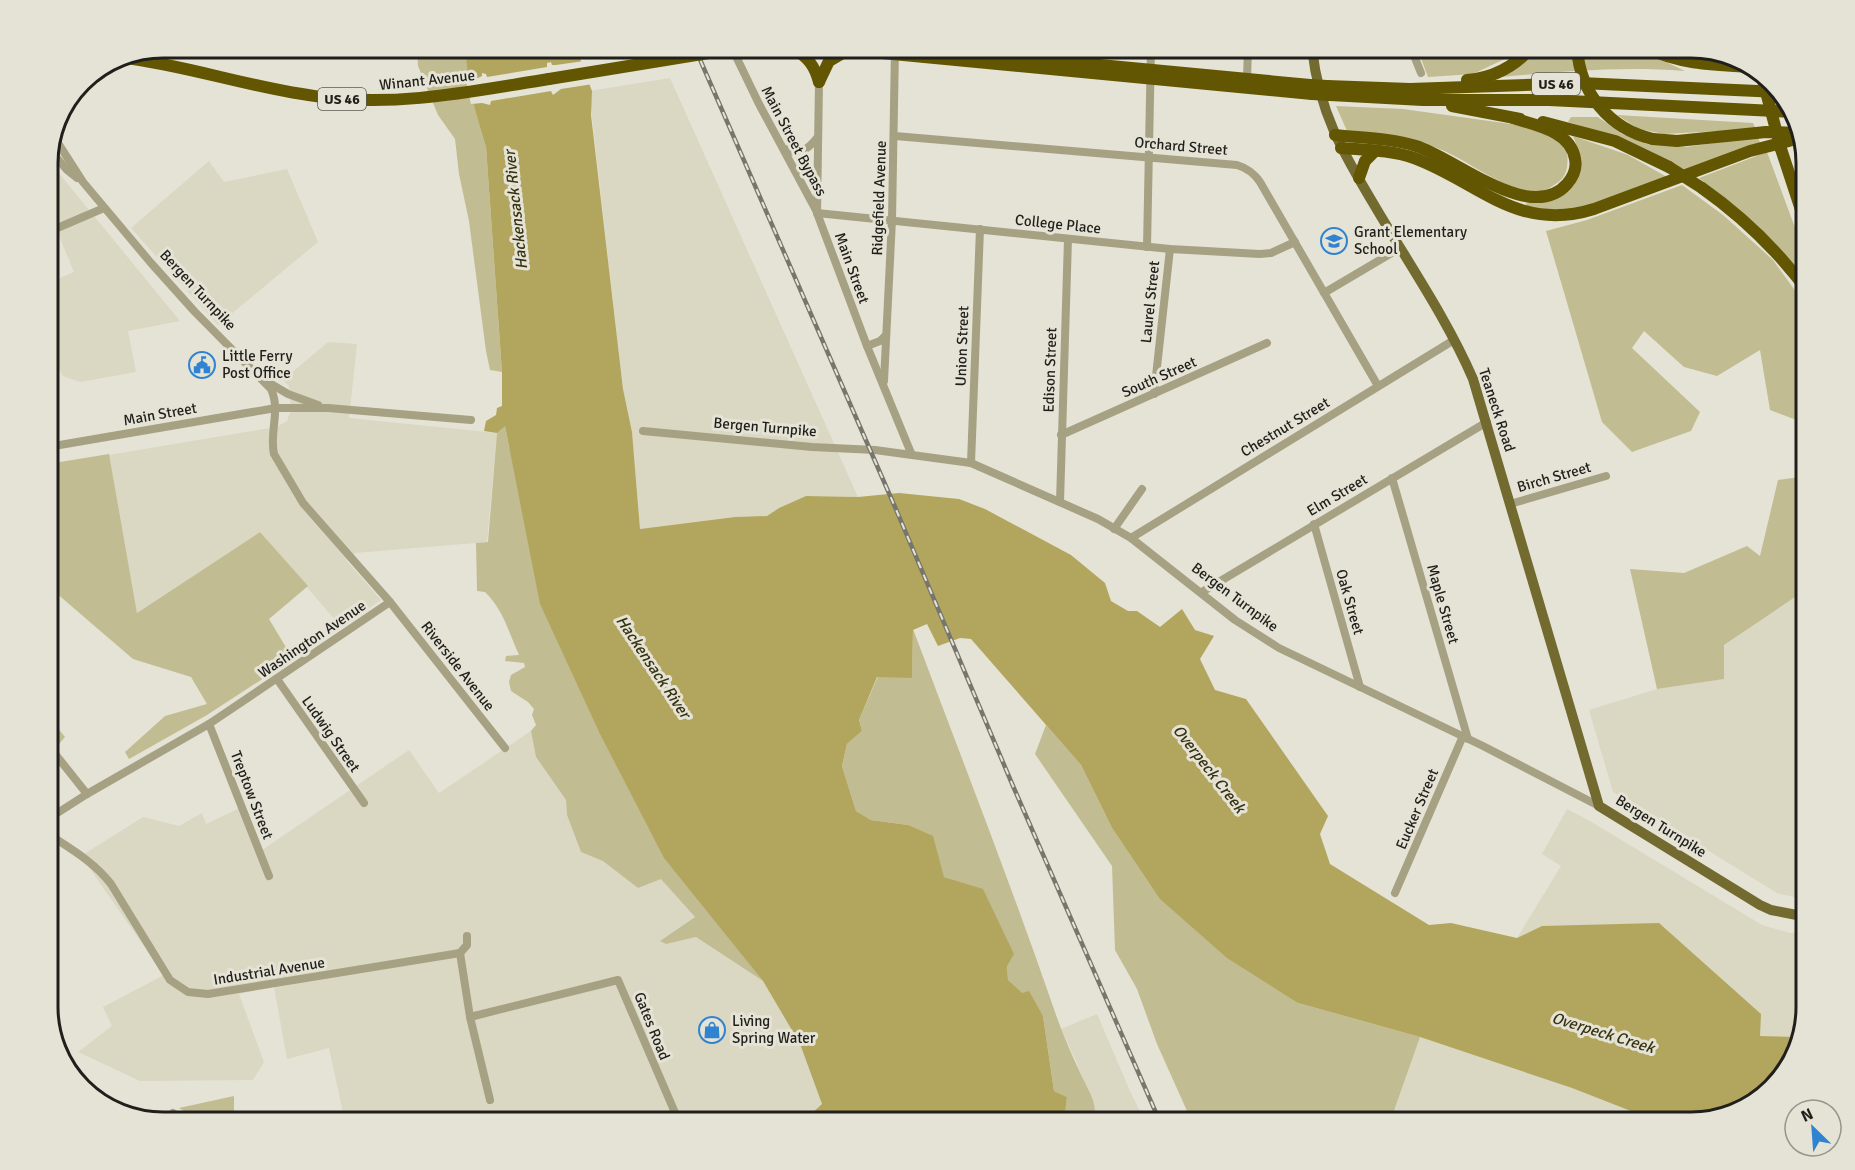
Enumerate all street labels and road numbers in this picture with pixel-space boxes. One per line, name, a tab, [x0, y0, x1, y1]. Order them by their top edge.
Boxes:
street label: Winant Avenue	[378, 66, 476, 94]
road number: US 46	[1532, 73, 1580, 95]
street label: Main Street Bypass	[757, 83, 831, 200]
road number: US 46	[318, 88, 366, 110]
street label: Orchard Street	[1134, 133, 1228, 159]
street label: Ridgefield Avenue	[868, 140, 890, 256]
street label: College Place	[1014, 211, 1102, 237]
street label: Main Street	[831, 230, 873, 306]
street label: Bergen Turnpike	[156, 246, 240, 334]
street label: Laurel Street	[1137, 260, 1163, 344]
street label: Union Street	[952, 305, 972, 387]
street label: Edison Street	[1040, 327, 1060, 413]
street label: South Street	[1119, 352, 1199, 402]
street label: Teaneck Road	[1475, 366, 1519, 454]
street label: Chestnut Street	[1237, 393, 1333, 461]
street label: Main Street	[122, 399, 198, 429]
street label: Bergen Turnpike	[713, 414, 817, 440]
street label: Birch Street	[1515, 458, 1593, 496]
street label: Elm Street	[1304, 470, 1370, 520]
street label: Bergen Turnpike	[1188, 559, 1282, 635]
street label: Maple Street	[1423, 562, 1463, 646]
street label: Oak Street	[1332, 567, 1368, 637]
street label: Washington Avenue	[255, 596, 369, 682]
street label: Riverside Avenue	[417, 618, 499, 714]
street label: Ludwig Street	[298, 692, 364, 776]
street label: Treptow Street	[227, 748, 277, 842]
street label: Eucker Street	[1392, 766, 1442, 852]
street label: Bergen Turnpike	[1612, 791, 1710, 861]
street label: Industrial Avenue	[212, 953, 326, 989]
street label: Gates Road	[630, 989, 674, 1063]

